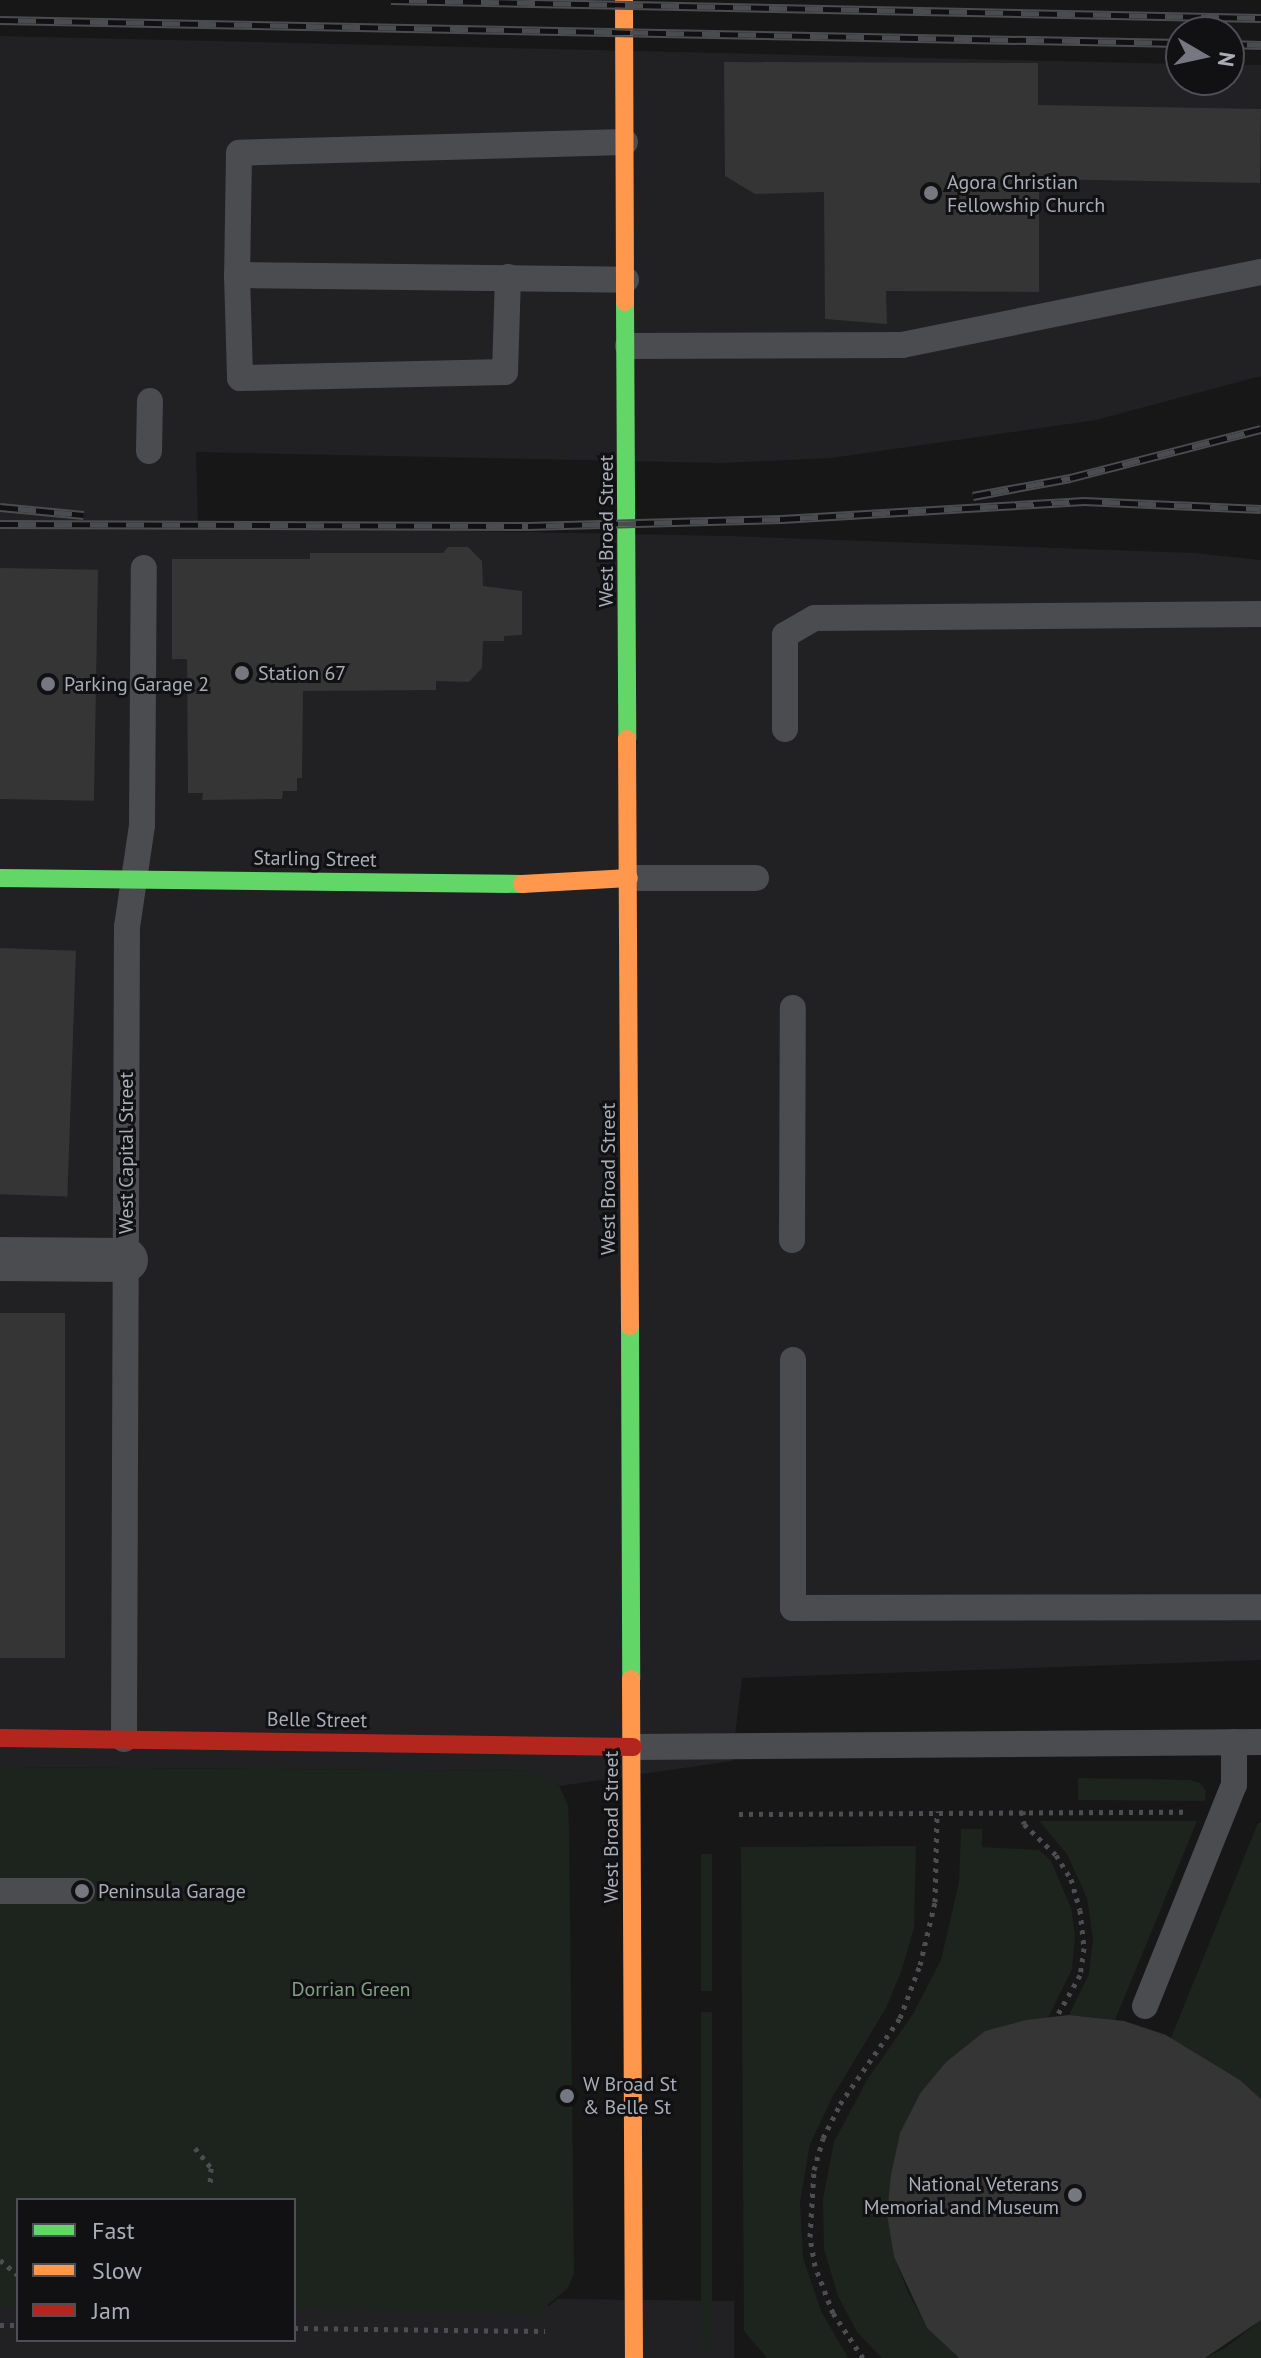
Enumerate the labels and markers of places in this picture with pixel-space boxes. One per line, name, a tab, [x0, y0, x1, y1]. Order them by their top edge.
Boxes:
place label: Agora Christian Fellowship Church	[947, 170, 1105, 217]
marker: Agora Christian Fellowship Church	[922, 184, 940, 202]
place label: Station 67	[258, 661, 346, 685]
marker: Station 67	[233, 664, 251, 682]
place label: Parking Garage 2	[64, 672, 209, 696]
marker: Parking Garage 2	[39, 675, 57, 693]
place label: Peninsula Garage	[98, 1879, 246, 1903]
marker: Peninsula Garage	[73, 1882, 91, 1900]
place label: W Broad St & Belle St	[583, 2072, 678, 2119]
marker: W Broad St & Belle St	[558, 2087, 576, 2105]
place label: National Veterans Memorial and Museum	[864, 2172, 1059, 2219]
marker: National Veterans Memorial and Museum	[1066, 2186, 1084, 2204]

